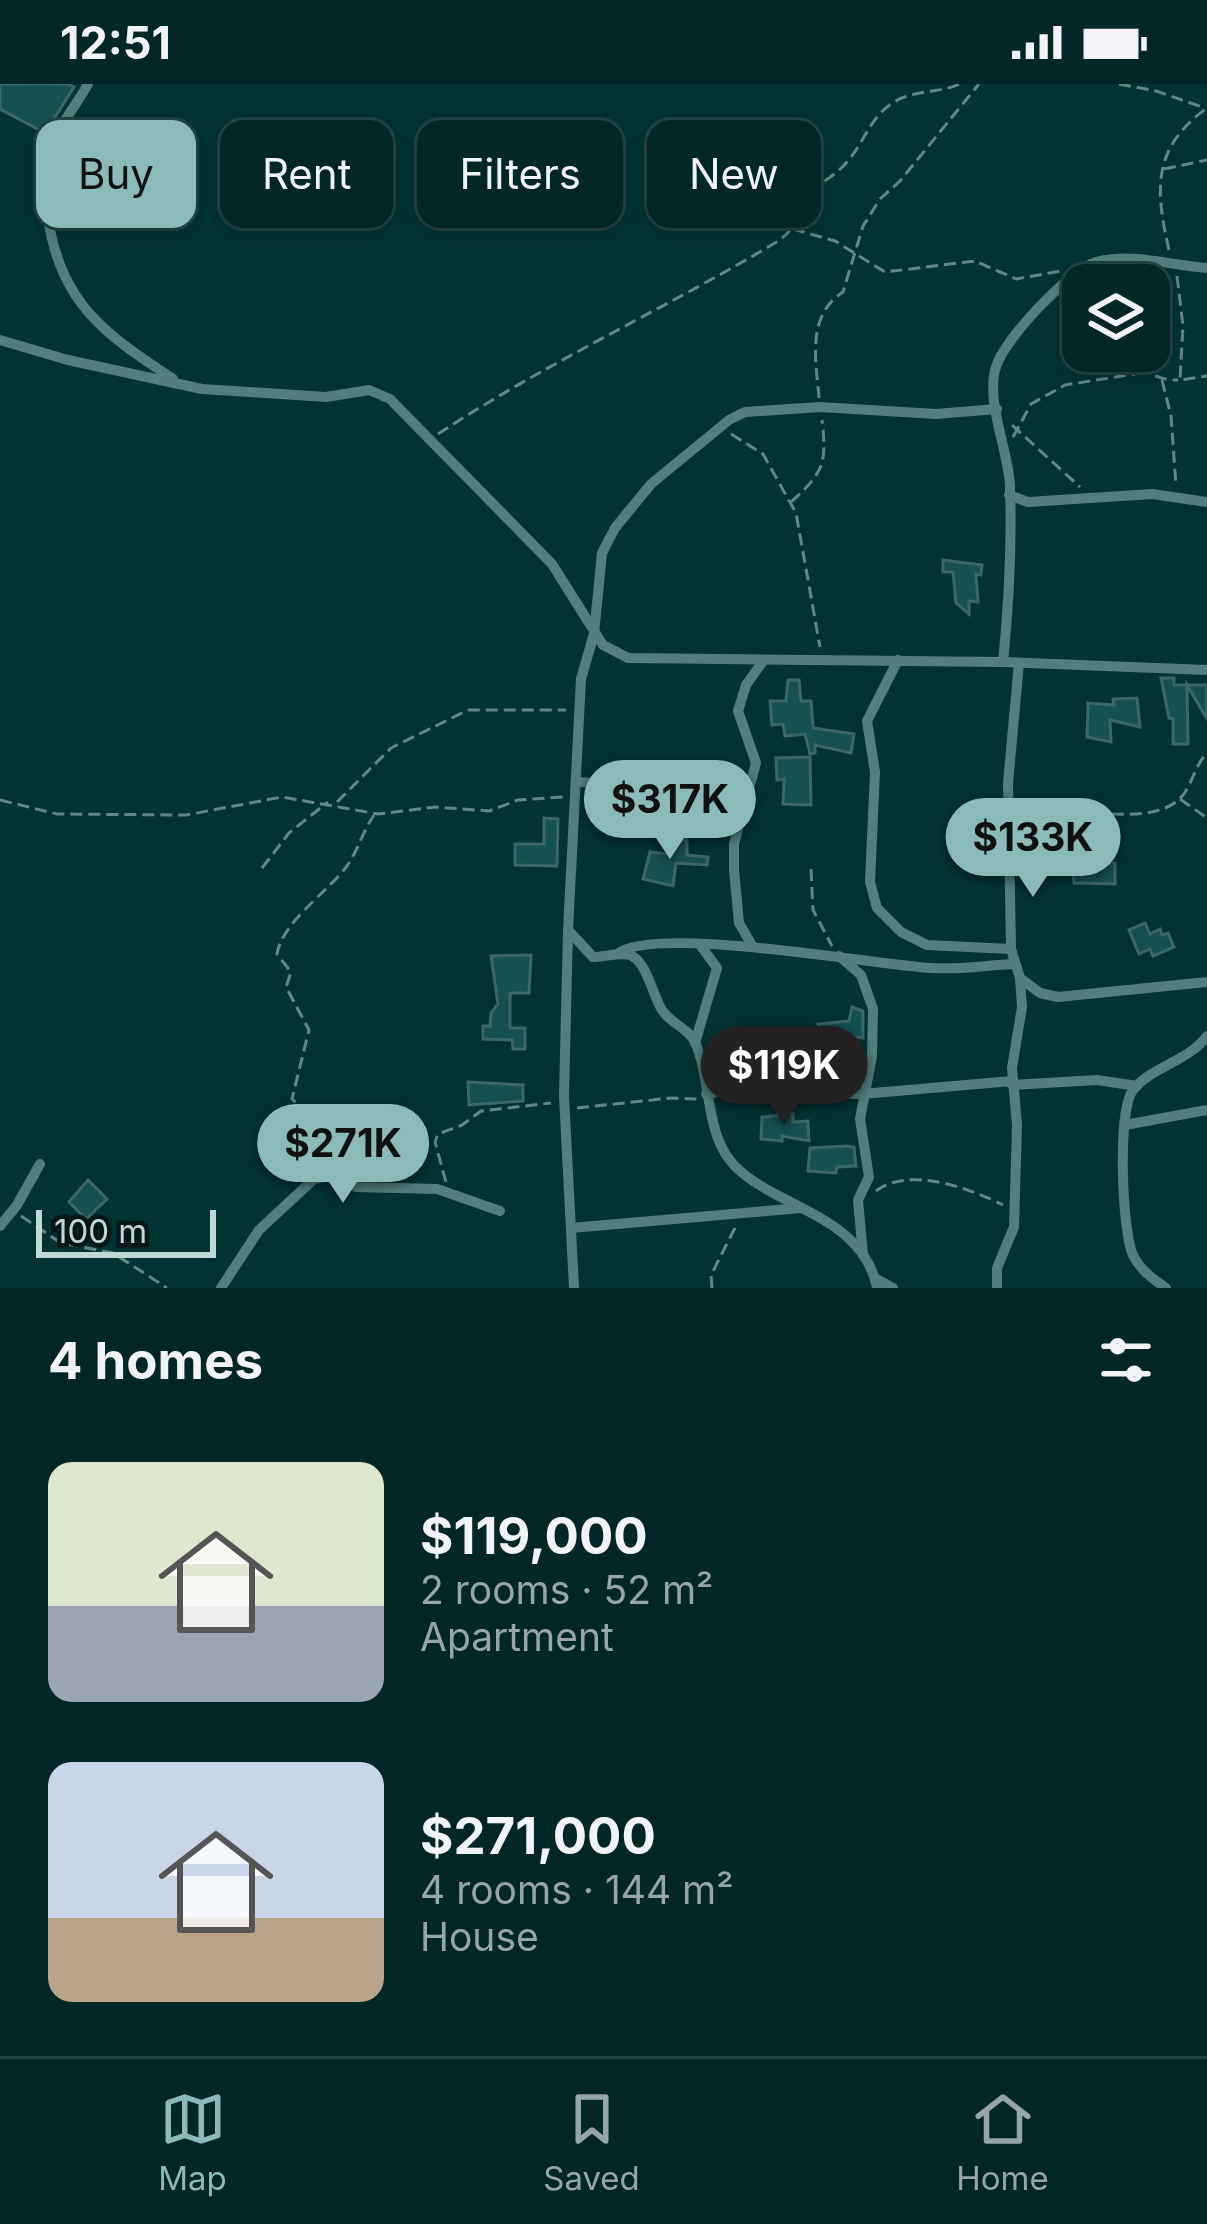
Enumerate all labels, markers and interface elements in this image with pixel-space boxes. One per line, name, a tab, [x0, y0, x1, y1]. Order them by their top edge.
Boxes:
text: 12:51	[60, 15, 171, 70]
chip: Buy	[36, 120, 196, 228]
chip: Rent	[220, 120, 393, 228]
chip: Filters	[417, 120, 623, 228]
chip: New	[647, 120, 821, 228]
map controls	[1062, 264, 1170, 372]
button: layers	[1062, 264, 1170, 372]
pin: $317K	[586, 760, 754, 862]
text: $317K	[611, 775, 729, 822]
pin: $133K	[949, 798, 1117, 900]
text: $133K	[973, 813, 1093, 860]
pin: $119K	[700, 1026, 868, 1128]
text: $119K	[728, 1041, 840, 1088]
pin: $271K	[259, 1104, 427, 1206]
text: $271K	[284, 1119, 402, 1166]
scale bar	[36, 1204, 216, 1257]
text: 100 m	[54, 1211, 147, 1251]
icon: filters	[1093, 1327, 1159, 1393]
text: 4 homes	[48, 1330, 263, 1391]
text: $119,000	[420, 1505, 648, 1566]
icon: home	[144, 1510, 288, 1654]
text: 2 rooms · 52 m²	[420, 1566, 713, 1613]
text: Apartment	[420, 1613, 614, 1660]
text: $271,000	[420, 1805, 656, 1866]
icon: home	[144, 1810, 288, 1954]
text: 4 rooms · 144 m²	[420, 1866, 734, 1913]
text: House	[420, 1913, 539, 1960]
tab: Map	[158, 2086, 227, 2198]
tab: Saved	[543, 2086, 640, 2198]
tab: Home	[956, 2086, 1049, 2198]

